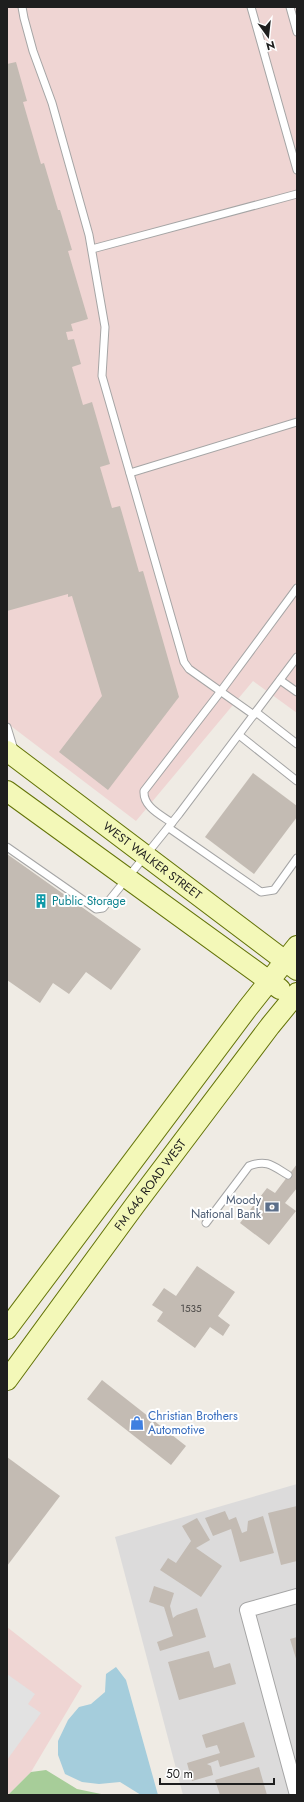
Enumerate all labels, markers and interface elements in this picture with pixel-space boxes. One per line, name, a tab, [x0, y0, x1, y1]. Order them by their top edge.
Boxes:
north arrow	[248, 16, 288, 56]
text: N	[264, 37, 277, 55]
street label: WEST WALKER STREET	[99, 817, 206, 904]
place label: Public Storage	[52, 892, 126, 910]
building icon: Public Storage	[33, 893, 49, 909]
street label: FM 646 ROAD WEST	[110, 1135, 191, 1234]
place label: Moody National Bank	[191, 1191, 262, 1223]
bank icon: Moody National Bank	[264, 1199, 280, 1215]
house number: 1535	[180, 1301, 202, 1316]
place label: Christian Brothers Automotive	[148, 1407, 238, 1439]
shop icon: Christian Brothers Automotive	[129, 1415, 145, 1431]
scale bar	[160, 1760, 274, 1786]
text: 50 m	[166, 1765, 193, 1783]

